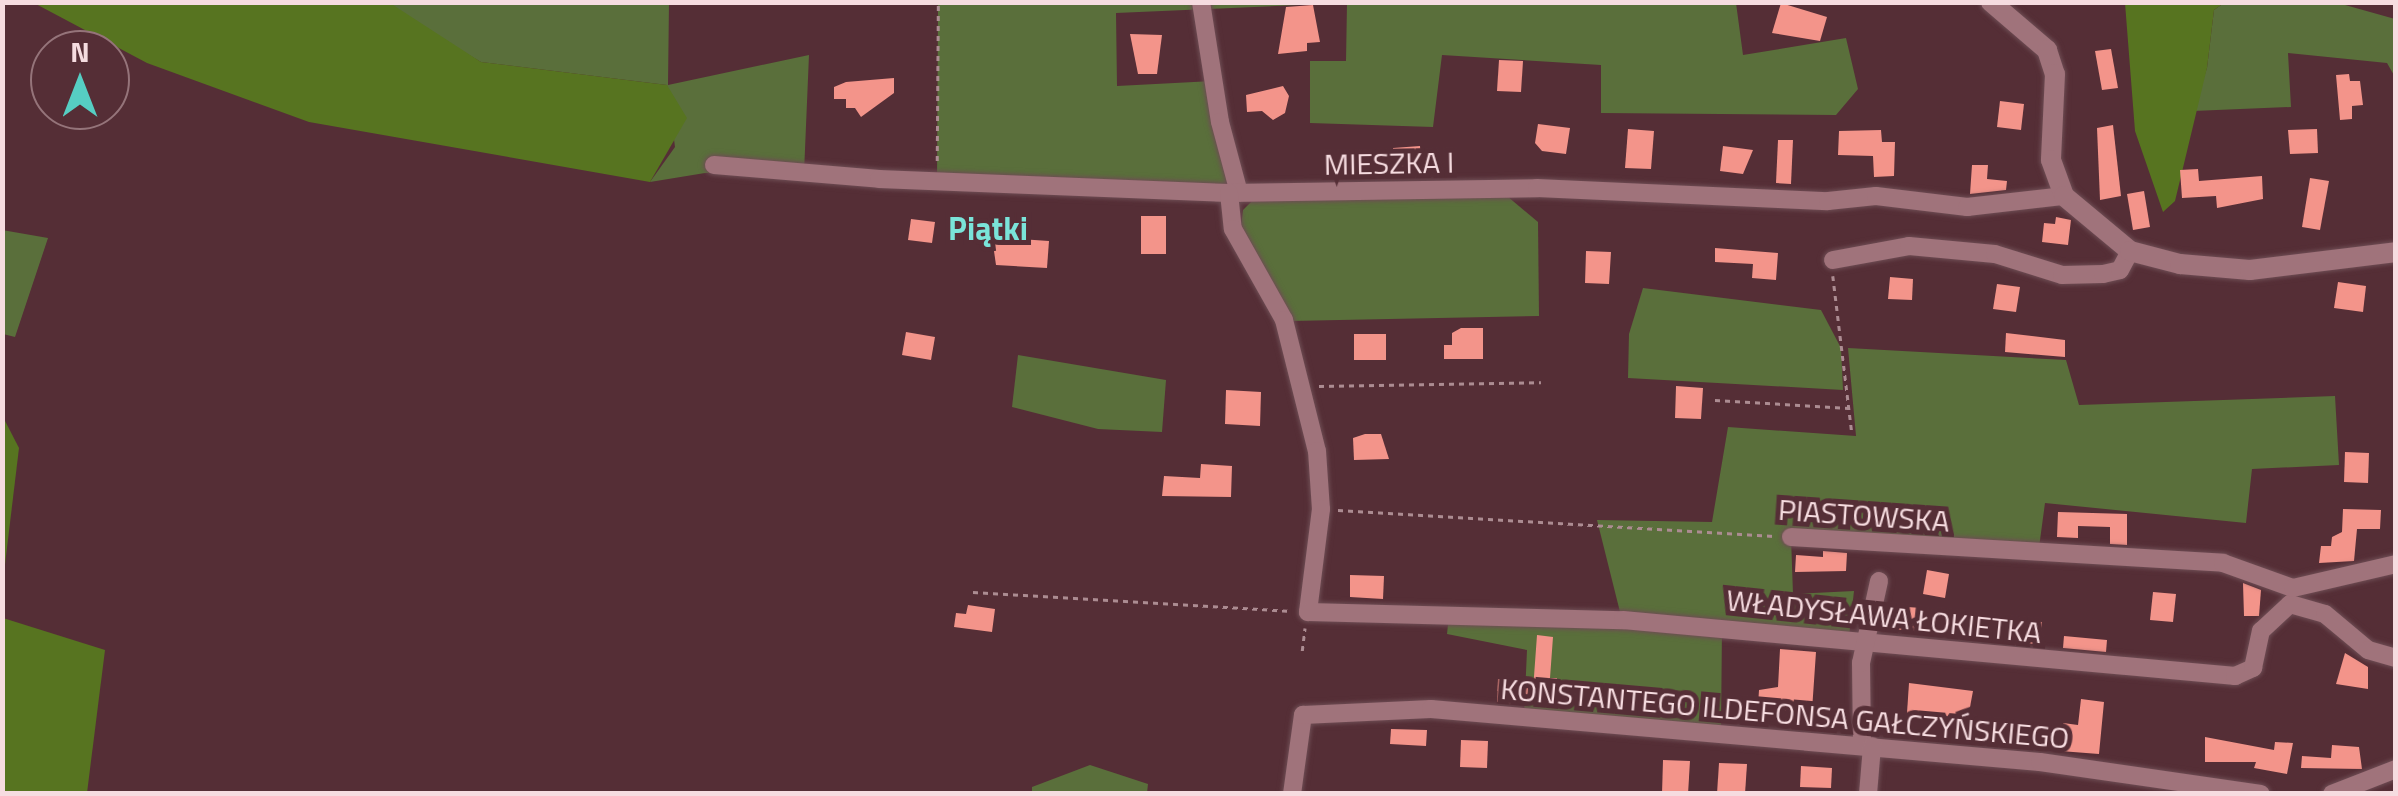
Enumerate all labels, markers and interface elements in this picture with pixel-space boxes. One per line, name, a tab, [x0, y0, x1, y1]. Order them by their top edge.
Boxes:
north arrow	[30, 30, 130, 130]
text: N	[70, 30, 90, 73]
street label: MIESZKA I	[1324, 144, 1454, 182]
district label: Piątki	[948, 209, 1028, 247]
street label: PIASTOWSKA	[1777, 491, 1951, 539]
street label: WŁADYSŁAWA ŁOKIETKA	[1725, 582, 2043, 650]
street label: KONSTANTEGO ILDEFONSA GAŁCZYŃSKIEGO	[1499, 670, 2071, 756]

